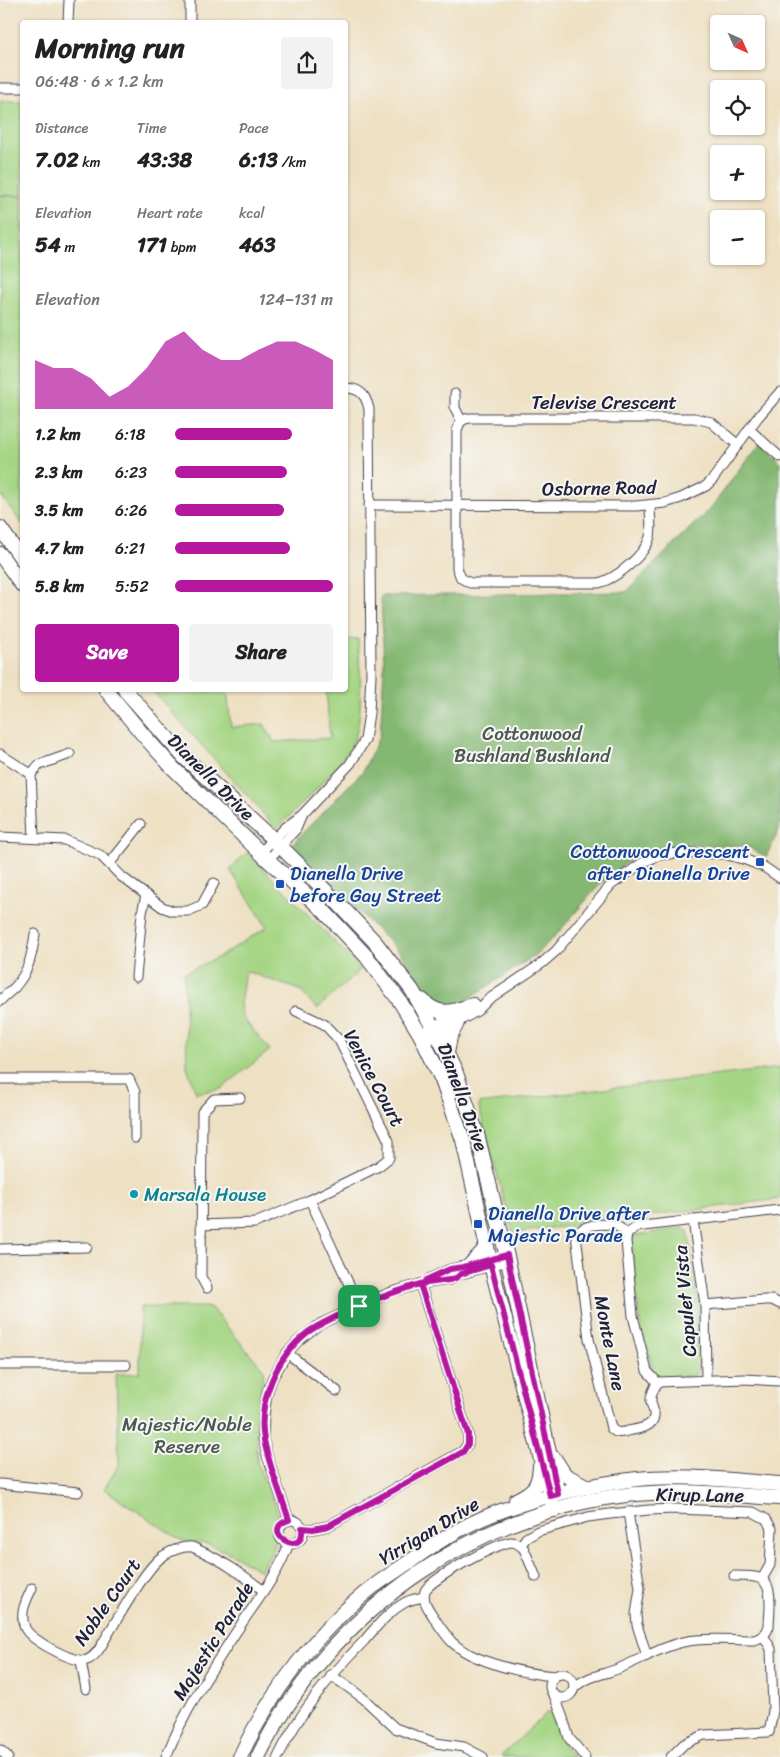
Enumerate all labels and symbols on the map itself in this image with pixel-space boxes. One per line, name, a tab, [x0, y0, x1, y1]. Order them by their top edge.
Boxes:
north arrow	[710, 15, 765, 70]
street label: Televise Crescent	[531, 386, 677, 419]
street label: Osborne Road	[542, 470, 657, 505]
park label: Cottonwood Bushland Bushland	[454, 717, 612, 772]
street label: Dianella Drive	[159, 725, 263, 829]
place label: Cottonwood Crescent after Dianella Drive	[570, 835, 750, 890]
marker: Cottonwood Crescent after Dianella Drive	[754, 856, 766, 868]
place label: Dianella Drive before Gay Street	[290, 857, 441, 912]
marker: Dianella Drive before Gay Street	[274, 878, 286, 890]
street label: Venice Court	[334, 1023, 414, 1133]
street label: Dianella Drive	[428, 1038, 498, 1156]
place label: Marsala House	[144, 1178, 266, 1211]
marker: Marsala House	[128, 1188, 140, 1200]
place label: Dianella Drive after Majestic Parade	[488, 1197, 651, 1252]
marker: Dianella Drive after Majestic Parade	[472, 1218, 484, 1230]
street label: Capulet Vista	[664, 1243, 706, 1358]
pin	[338, 1285, 380, 1327]
street label: Monte Lane	[585, 1292, 635, 1394]
park label: Majestic/Noble Reserve	[122, 1408, 252, 1463]
street label: Kirup Lane	[656, 1478, 745, 1512]
street label: Yirrigan Drive	[372, 1488, 486, 1574]
street label: Noble Court	[65, 1551, 149, 1653]
street label: Majestic Parade	[163, 1575, 263, 1707]

